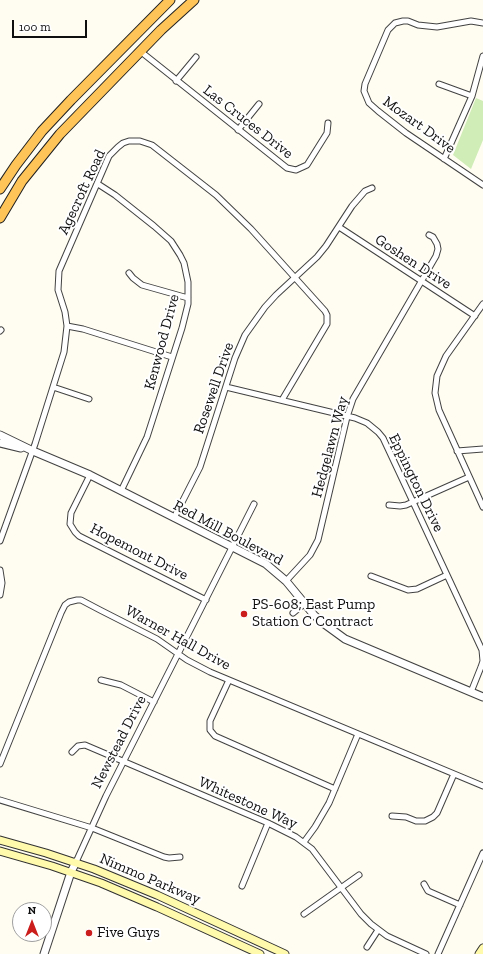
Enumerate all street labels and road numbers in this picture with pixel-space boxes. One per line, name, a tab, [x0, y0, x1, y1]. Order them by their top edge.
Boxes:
street label: Las Cruces Drive	[199, 81, 297, 163]
street label: Mozart Drive	[379, 93, 459, 157]
street label: Agecroft Road	[54, 147, 110, 237]
street label: Goshen Drive	[371, 231, 455, 293]
street label: Kenwood Drive	[141, 292, 183, 392]
street label: Rosewell Drive	[190, 340, 238, 436]
street label: Hedgelawn Way	[308, 394, 352, 500]
street label: Eppington Drive	[384, 431, 448, 535]
street label: Red Mill Boulevard	[170, 496, 286, 570]
street label: Hopemont Drive	[87, 520, 191, 584]
street label: Warner Hall Drive	[122, 602, 234, 674]
street label: Newstead Drive	[88, 692, 150, 792]
street label: Whitestone Way	[196, 773, 300, 833]
street label: Nimmo Parkway	[97, 850, 203, 908]

